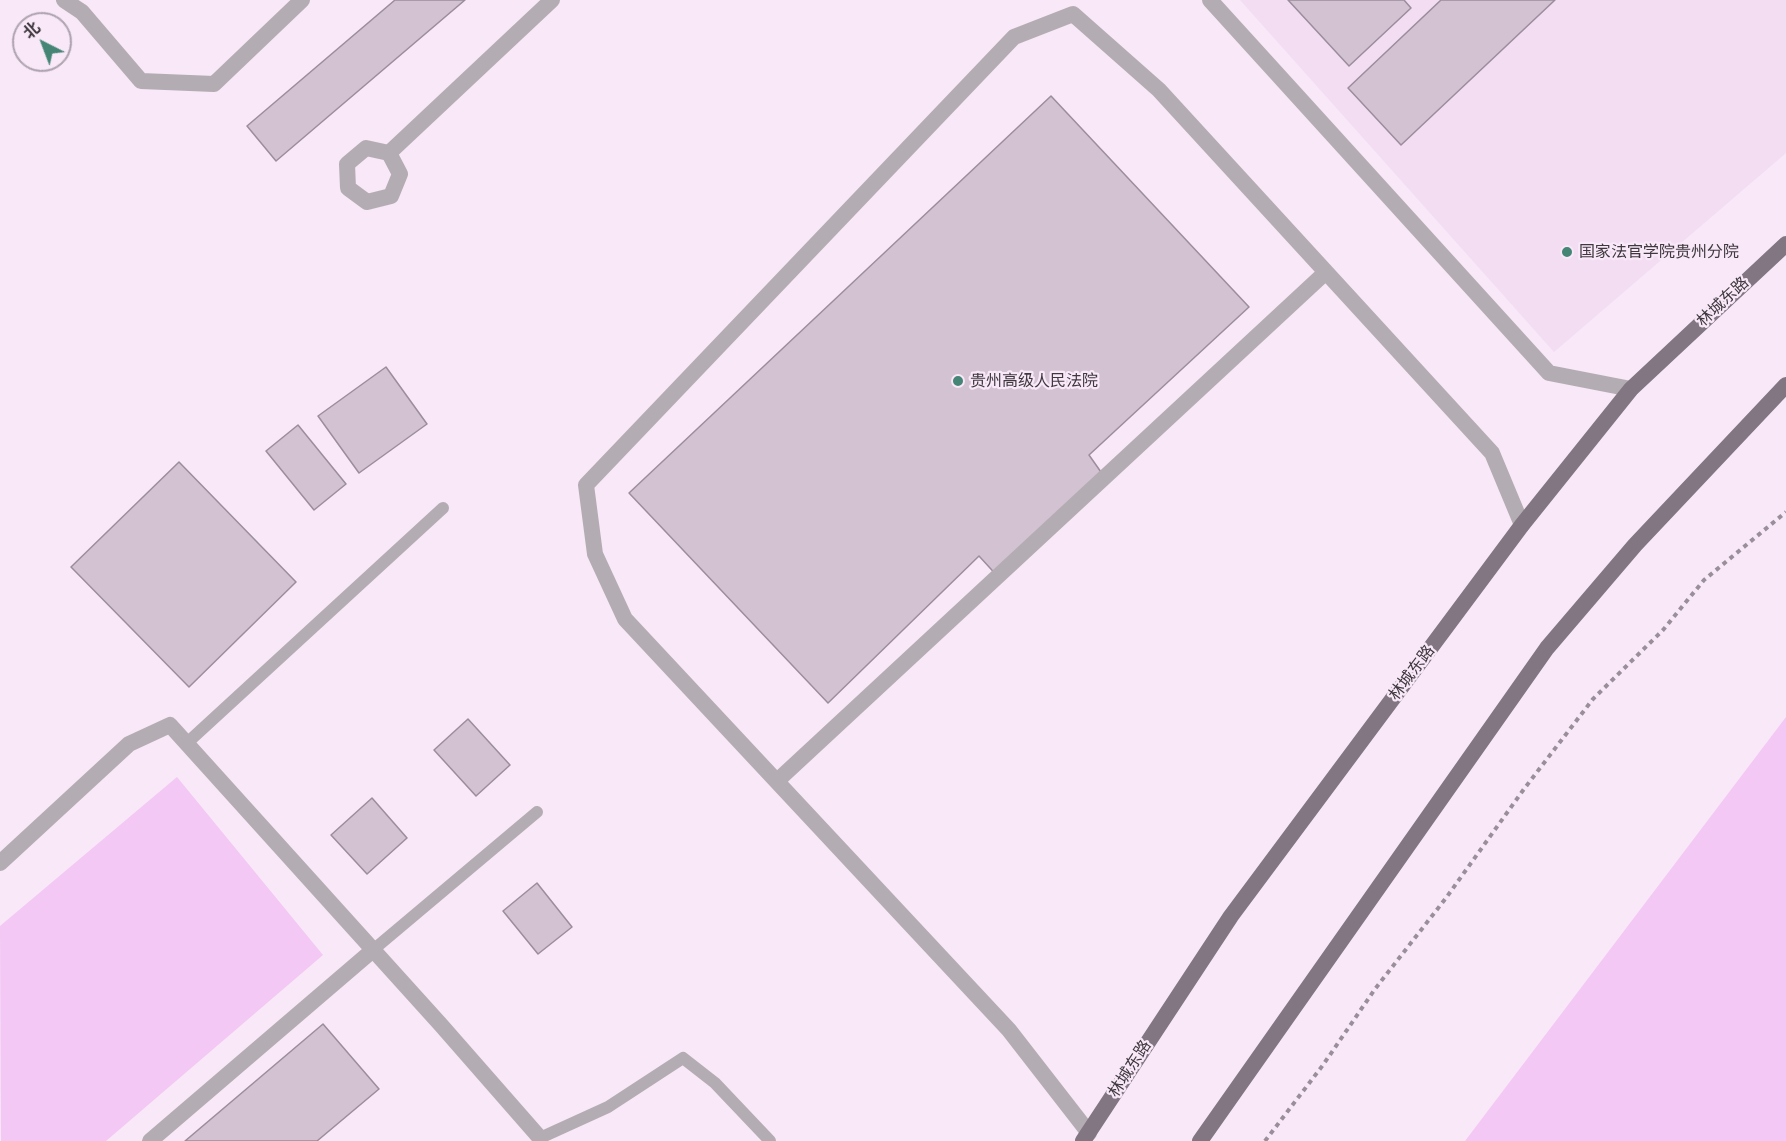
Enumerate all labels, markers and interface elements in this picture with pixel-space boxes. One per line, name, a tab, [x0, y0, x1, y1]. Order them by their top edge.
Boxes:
north arrow	[12, 12, 72, 72]
text: 北	[18, 17, 45, 44]
place label: 国家法官学院贵州分院	[1579, 242, 1739, 262]
marker: 国家法官学院贵州分院	[1560, 245, 1574, 259]
street label: 林城东路	[1693, 273, 1753, 331]
place label: 贵州高级人民法院	[970, 371, 1098, 391]
marker: 贵州高级人民法院	[951, 374, 965, 388]
street label: 林城东路	[1385, 642, 1439, 704]
street label: 林城东路	[1105, 1037, 1155, 1101]

